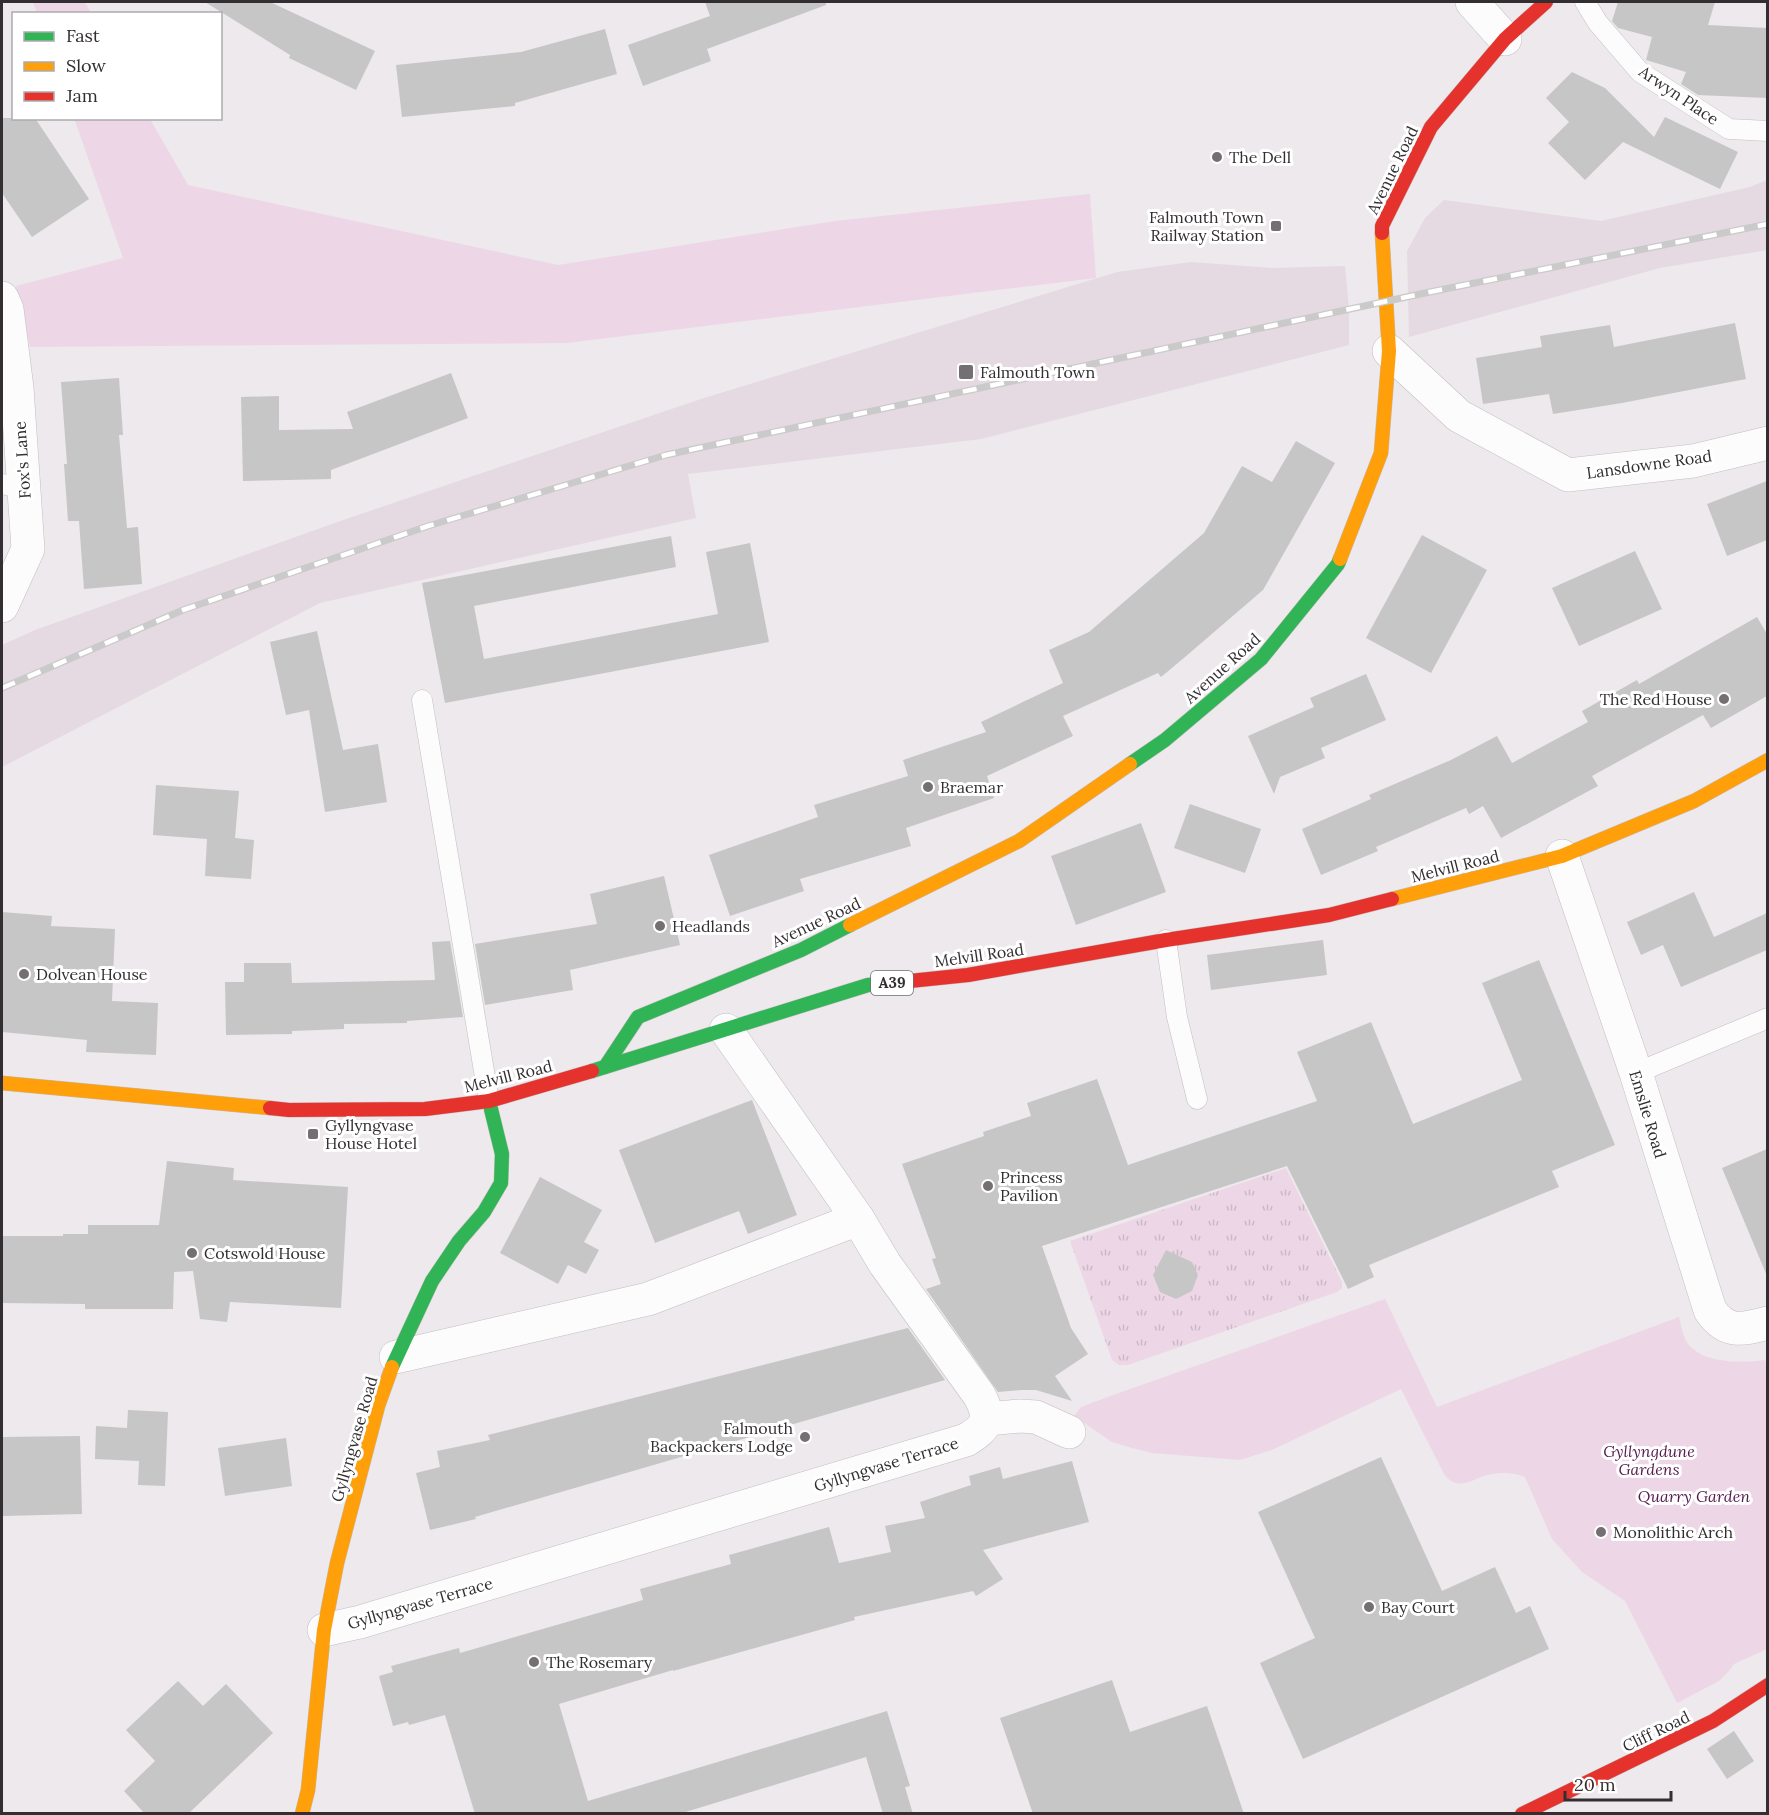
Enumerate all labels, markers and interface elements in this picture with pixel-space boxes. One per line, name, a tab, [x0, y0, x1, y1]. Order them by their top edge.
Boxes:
legend	[12, 12, 222, 120]
text: Fast	[66, 24, 100, 47]
text: Slow	[66, 54, 106, 77]
street label: Arwyn Place	[1635, 61, 1723, 129]
text: Jam	[65, 84, 98, 107]
street label: Avenue Road	[1362, 122, 1422, 218]
place label: The Dell	[1229, 147, 1291, 167]
marker: The Dell	[1210, 150, 1224, 164]
place label: Falmouth Town Railway Station	[1149, 207, 1264, 245]
marker: Falmouth Town Railway Station	[1269, 219, 1283, 233]
place label: Falmouth Town	[980, 362, 1095, 382]
marker: Falmouth Town	[957, 363, 975, 381]
street label: Fox's Lane	[9, 420, 35, 499]
street label: Lansdowne Road	[1585, 445, 1713, 483]
street label: Avenue Road	[1179, 628, 1265, 708]
place label: The Red House	[1600, 689, 1712, 709]
marker: The Red House	[1717, 692, 1731, 706]
place label: Braemar	[940, 777, 1003, 797]
marker: Braemar	[921, 780, 935, 794]
street label: Melvill Road	[1409, 845, 1502, 887]
street label: Avenue Road	[768, 893, 864, 952]
place label: Headlands	[672, 916, 750, 936]
marker: Headlands	[653, 919, 667, 933]
street label: Melvill Road	[933, 939, 1025, 971]
place label: Dolvean House	[36, 964, 148, 984]
marker: Dolvean House	[17, 967, 31, 981]
road number: A39	[871, 971, 913, 995]
street label: Melvill Road	[462, 1055, 555, 1097]
street label: Emslie Road	[1625, 1068, 1671, 1161]
place label: Gyllyngvase House Hotel	[325, 1115, 417, 1153]
marker: Gyllyngvase House Hotel	[306, 1127, 320, 1141]
place label: Princess Pavilion	[1000, 1167, 1063, 1205]
marker: Princess Pavilion	[981, 1179, 995, 1193]
place label: Cotswold House	[204, 1243, 326, 1263]
marker: Cotswold House	[185, 1246, 199, 1260]
street label: Gyllyngvase Road	[326, 1373, 382, 1504]
place label: Falmouth Backpackers Lodge	[650, 1418, 793, 1456]
marker: Falmouth Backpackers Lodge	[798, 1430, 812, 1444]
street label: Gyllyngvase Terrace	[811, 1432, 961, 1496]
park label: Gyllyngdune Gardens	[1603, 1441, 1695, 1479]
park label: Quarry Garden	[1638, 1486, 1750, 1506]
place label: Monolithic Arch	[1613, 1522, 1733, 1542]
marker: Monolithic Arch	[1594, 1525, 1608, 1539]
street label: Gyllyngvase Terrace	[345, 1573, 495, 1633]
place label: Bay Court	[1381, 1597, 1456, 1617]
marker: Bay Court	[1362, 1600, 1376, 1614]
place label: The Rosemary	[546, 1652, 653, 1672]
marker: The Rosemary	[527, 1655, 541, 1669]
street label: Cliff Road	[1619, 1706, 1693, 1756]
scale bar	[1565, 1764, 1672, 1802]
text: 20 m	[1574, 1773, 1616, 1796]

